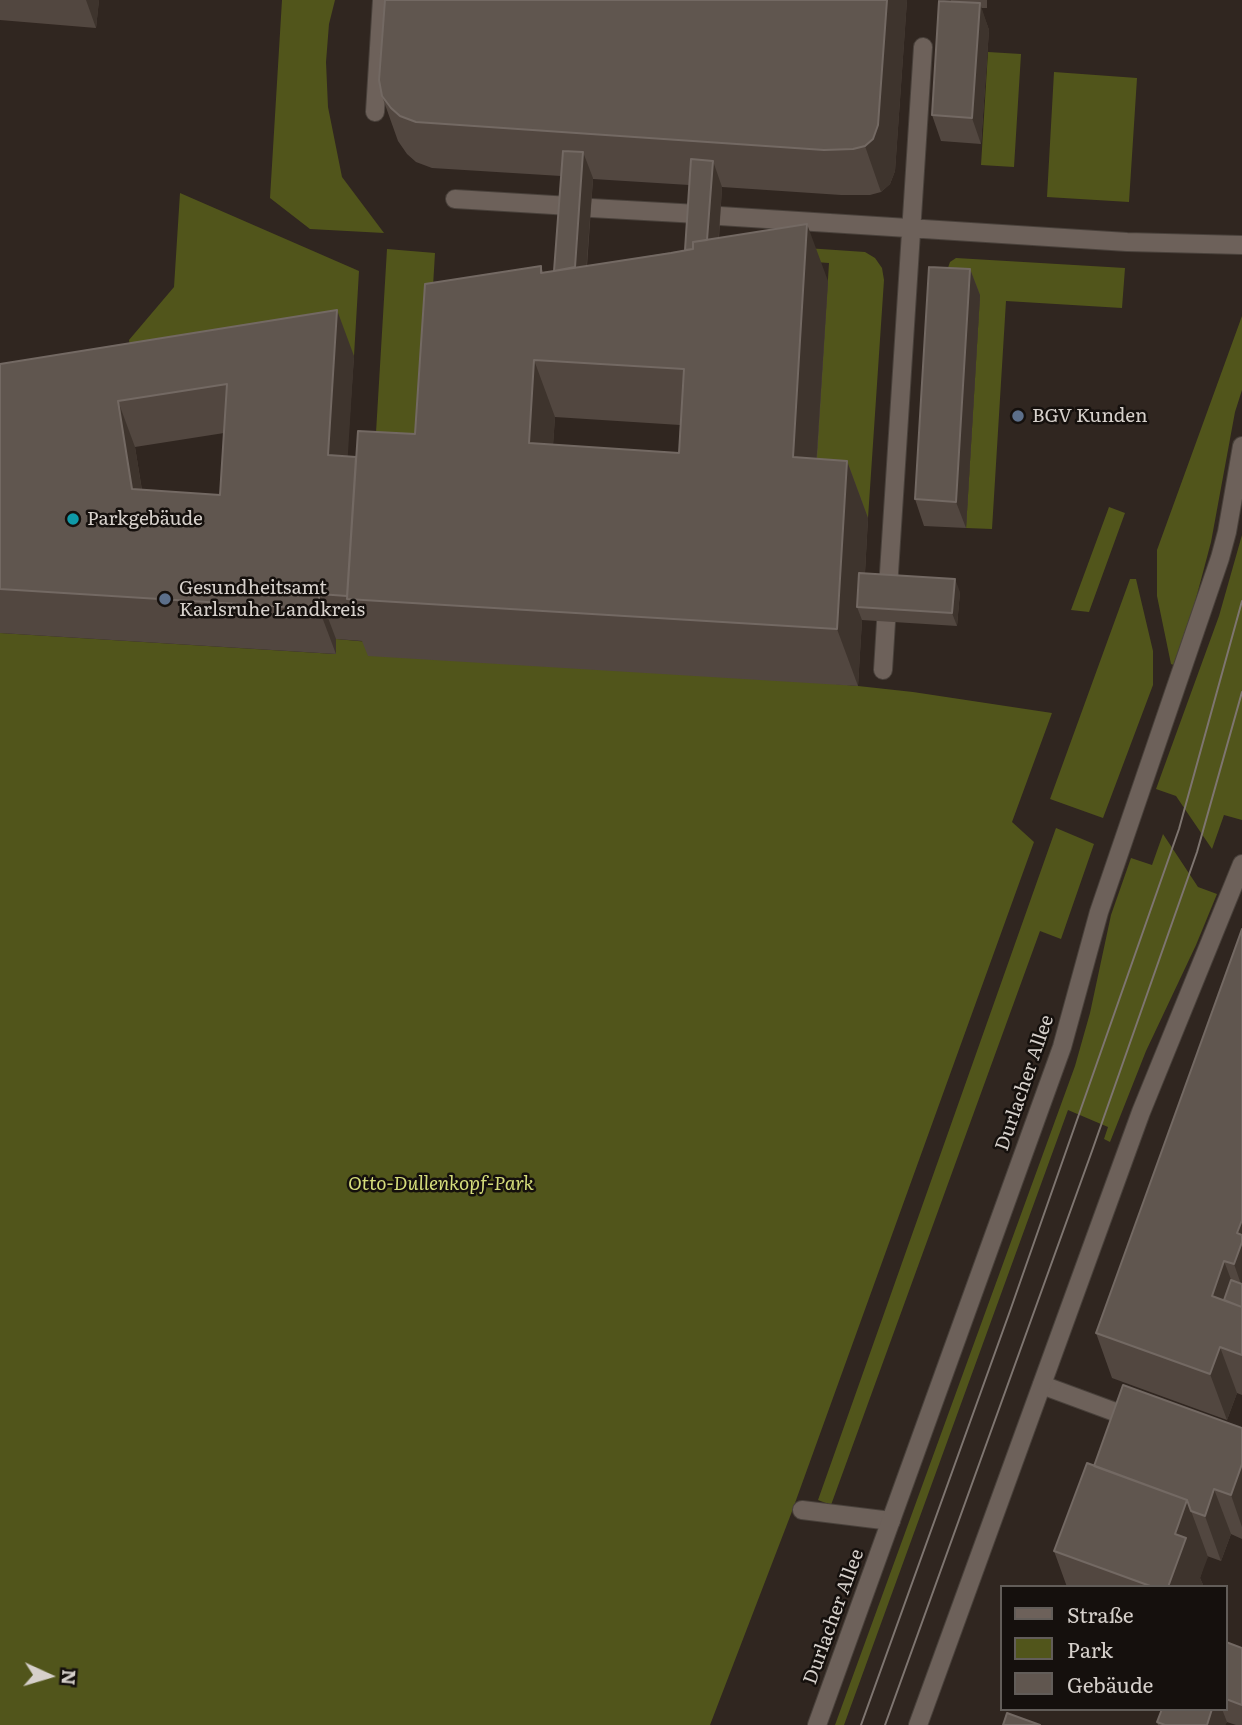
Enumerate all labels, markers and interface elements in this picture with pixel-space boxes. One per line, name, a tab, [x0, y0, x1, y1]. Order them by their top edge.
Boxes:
place label: BGV Kunden	[1032, 405, 1148, 427]
marker: BGV Kunden	[1010, 408, 1026, 424]
place label: Parkgebäude	[87, 508, 203, 530]
marker: Parkgebäude	[65, 511, 81, 527]
place label: Gesundheitsamt Karlsruhe Landkreis	[179, 577, 365, 621]
marker: Gesundheitsamt Karlsruhe Landkreis	[157, 591, 173, 607]
street label: Durlacher Allee	[991, 1012, 1059, 1154]
park label: Otto-Dullenkopf-Park	[348, 1173, 534, 1195]
street label: Durlacher Allee	[799, 1546, 869, 1688]
legend	[1000, 1585, 1228, 1711]
text: Straße	[1067, 1598, 1134, 1629]
text: Park	[1067, 1633, 1113, 1664]
north arrow	[14, 1641, 84, 1711]
text: Gebäude	[1067, 1668, 1153, 1699]
text: N	[55, 1669, 84, 1686]

